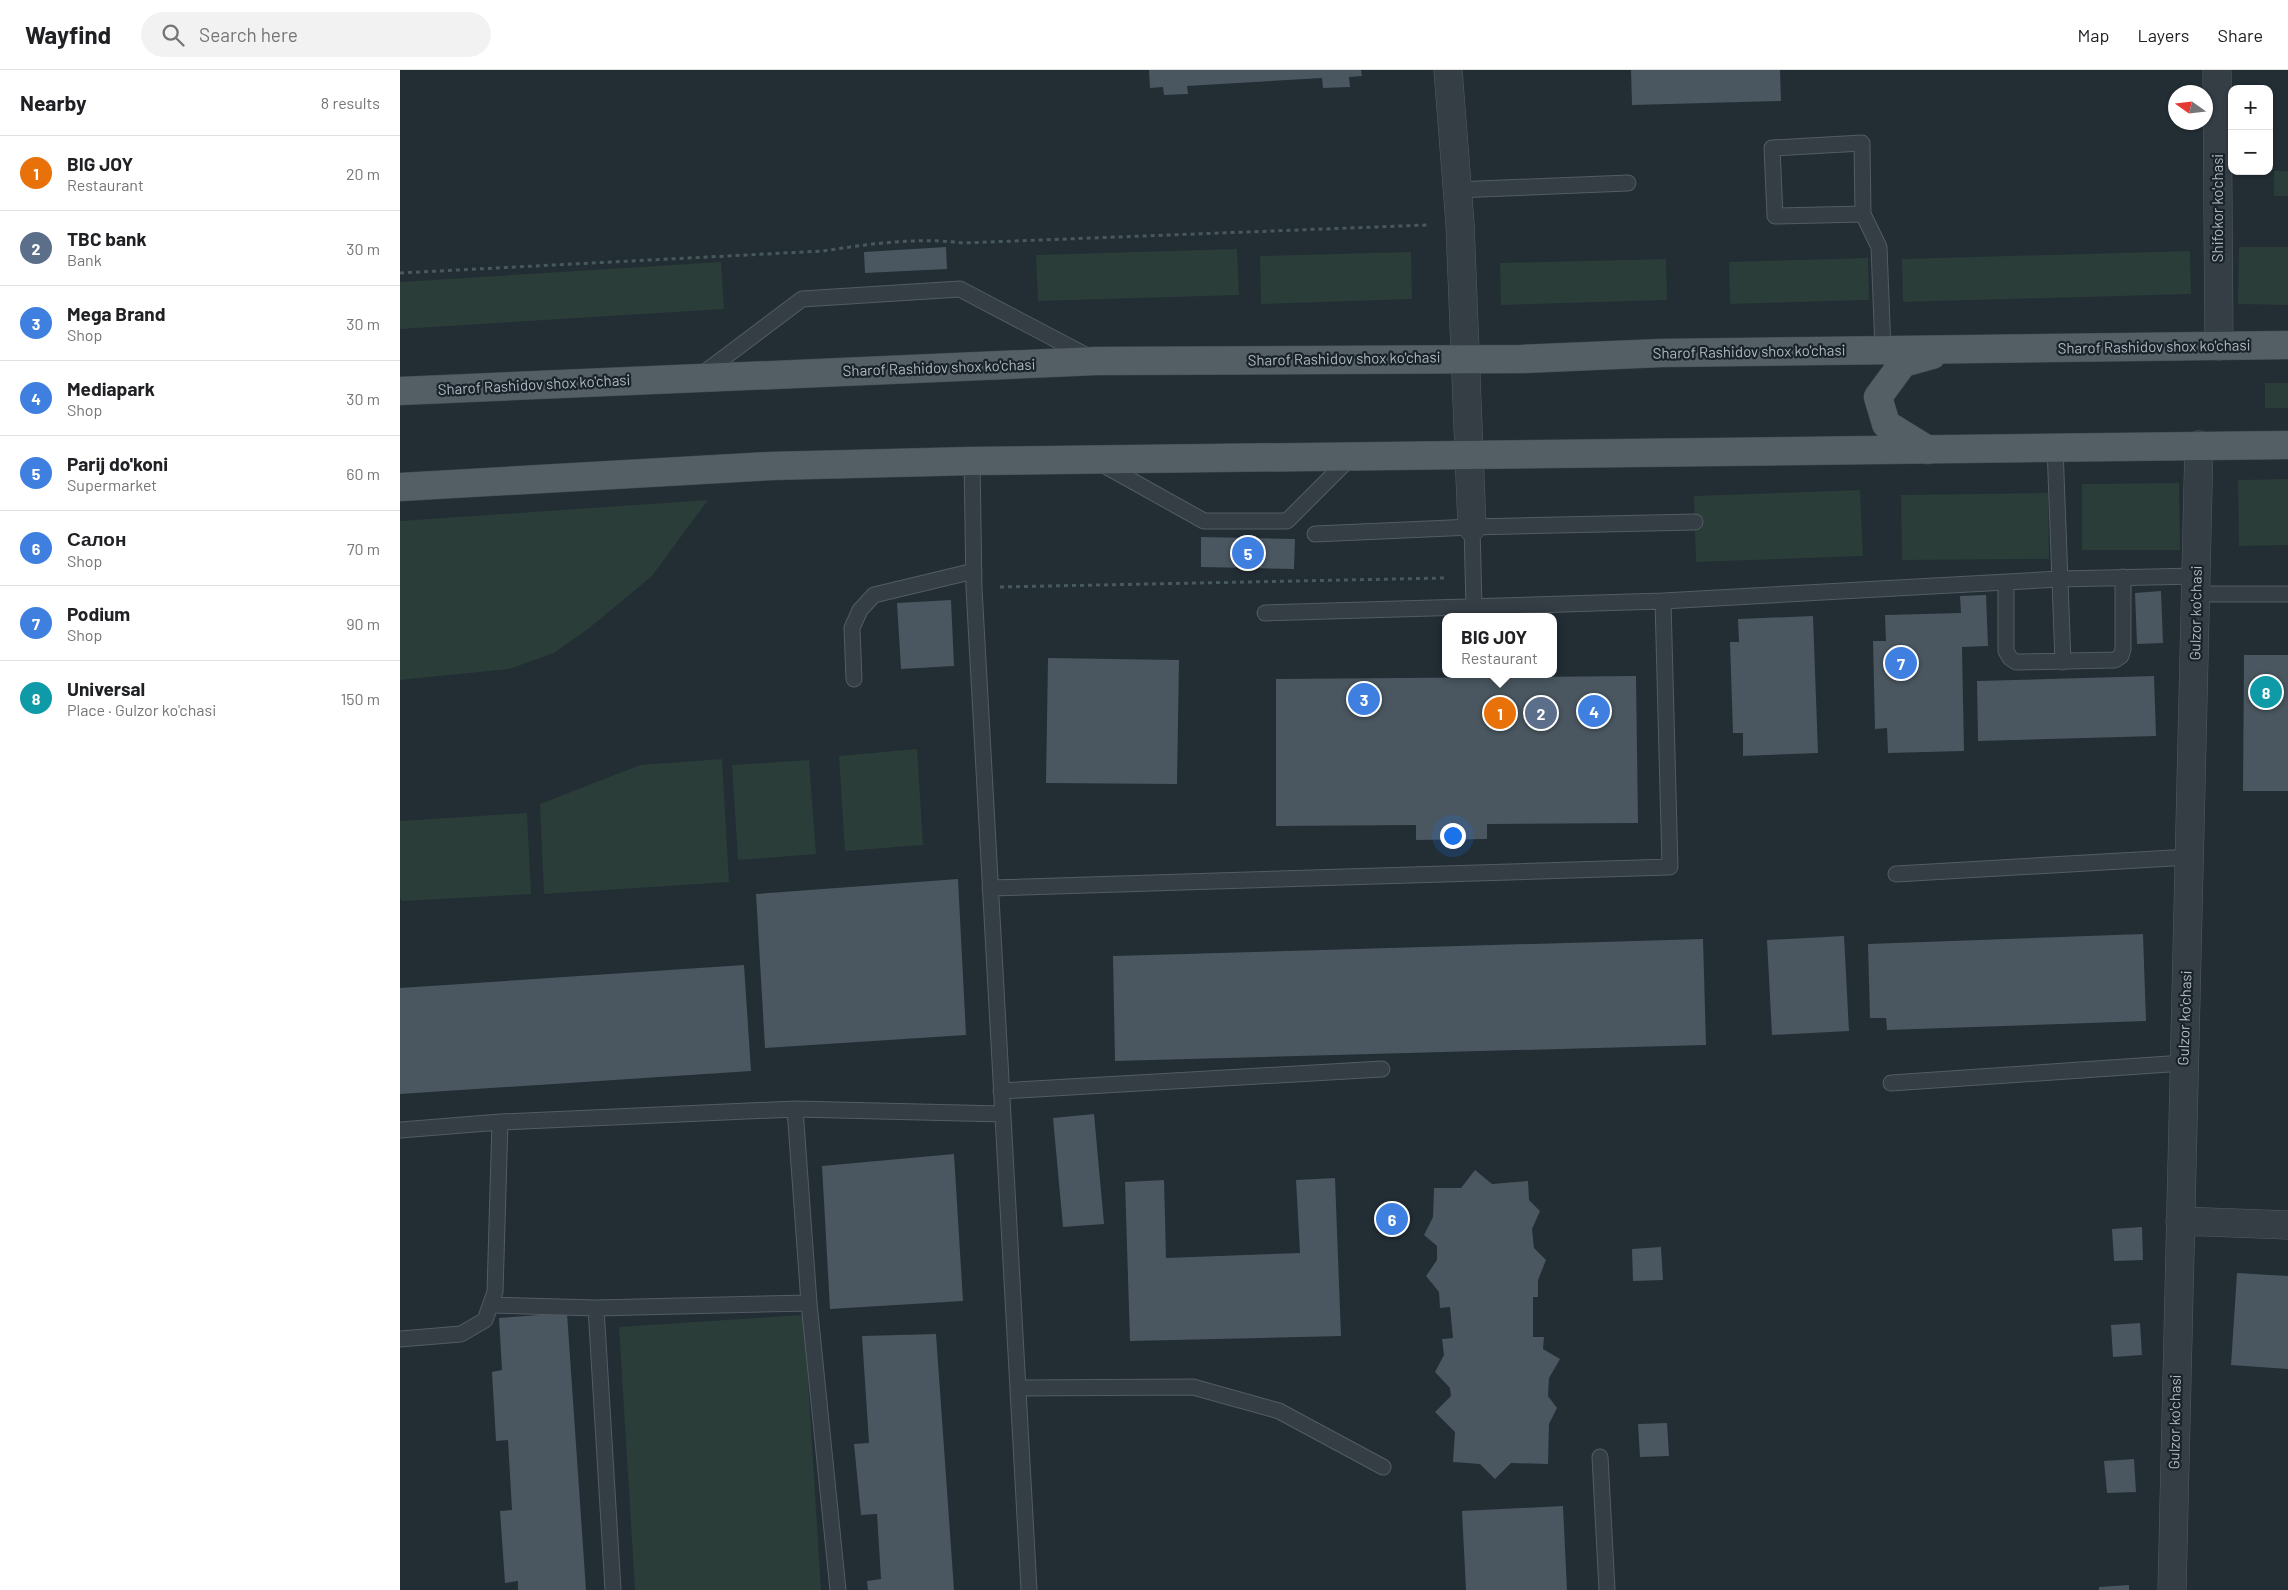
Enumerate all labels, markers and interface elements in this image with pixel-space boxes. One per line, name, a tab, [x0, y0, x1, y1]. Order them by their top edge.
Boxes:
search box	[141, 12, 491, 57]
text: Wayfind	[25, 20, 111, 49]
icon: search	[159, 21, 187, 49]
text: Search here	[199, 23, 298, 46]
text: Map	[2077, 24, 2109, 46]
text: Layers	[2137, 24, 2190, 46]
text: Share	[2218, 24, 2263, 46]
north arrow	[2168, 85, 2213, 130]
map controls	[2228, 85, 2273, 175]
button: +	[2228, 85, 2273, 130]
text: Nearby	[20, 90, 86, 115]
text: 8 results	[321, 93, 380, 112]
button: −	[2228, 130, 2273, 175]
text: BIG JOY	[67, 152, 133, 175]
street label: Shifokor ko'chasi	[2208, 154, 2226, 262]
text: 1	[33, 164, 39, 183]
text: 20 m	[346, 164, 380, 183]
text: Restaurant	[67, 175, 144, 194]
text: TBC bank	[67, 227, 147, 250]
text: 2	[32, 239, 40, 258]
text: 30 m	[346, 239, 380, 258]
text: Bank	[67, 250, 102, 269]
text: Mega Brand	[67, 302, 165, 325]
text: 3	[32, 314, 40, 333]
text: 30 m	[346, 314, 380, 333]
text: Shop	[67, 325, 102, 344]
street label: Sharof Rashidov shox ko'chasi	[2057, 335, 2251, 357]
street label: Sharof Rashidov shox ko'chasi	[1652, 340, 1846, 362]
street label: Sharof Rashidov shox ko'chasi	[1247, 347, 1441, 369]
street label: Sharof Rashidov shox ko'chasi	[842, 355, 1036, 379]
street label: Sharof Rashidov shox ko'chasi	[437, 370, 631, 398]
text: Mediapark	[67, 377, 155, 400]
text: 4	[31, 389, 41, 408]
text: 30 m	[346, 389, 380, 408]
text: Shop	[67, 400, 102, 419]
text: Parij do'koni	[67, 452, 168, 475]
text: 5	[32, 464, 40, 483]
text: 60 m	[346, 464, 380, 483]
text: Supermarket	[67, 475, 157, 494]
text: Салон	[67, 527, 126, 550]
pin: 5	[1232, 534, 1264, 572]
text: 6	[32, 539, 40, 558]
text: 70 m	[347, 539, 380, 558]
text: Shop	[67, 551, 102, 570]
street label: Gulzor ko'chasi	[2185, 565, 2205, 661]
text: Podium	[67, 602, 130, 625]
popup	[1442, 613, 1557, 678]
text: 7	[32, 614, 40, 633]
text: 90 m	[346, 614, 380, 633]
text: Shop	[67, 625, 102, 644]
text: BIG JOY	[1461, 625, 1527, 648]
pin: 7	[1885, 644, 1917, 682]
text: Restaurant	[1461, 648, 1538, 667]
pin: 8	[2250, 673, 2282, 711]
text: Universal	[67, 677, 145, 700]
pin: 3	[1348, 680, 1380, 718]
text: 8	[32, 689, 40, 708]
text: 150 m	[341, 689, 380, 708]
pin: 4	[1578, 692, 1610, 730]
pin: 1	[1484, 694, 1516, 732]
pin: 2	[1525, 694, 1557, 732]
text: Place · Gulzor ko'chasi	[67, 700, 216, 719]
your location	[1440, 823, 1466, 849]
street label: Gulzor ko'chasi	[2173, 970, 2195, 1066]
pin: 6	[1376, 1200, 1408, 1238]
street label: Gulzor ko'chasi	[2164, 1374, 2184, 1470]

